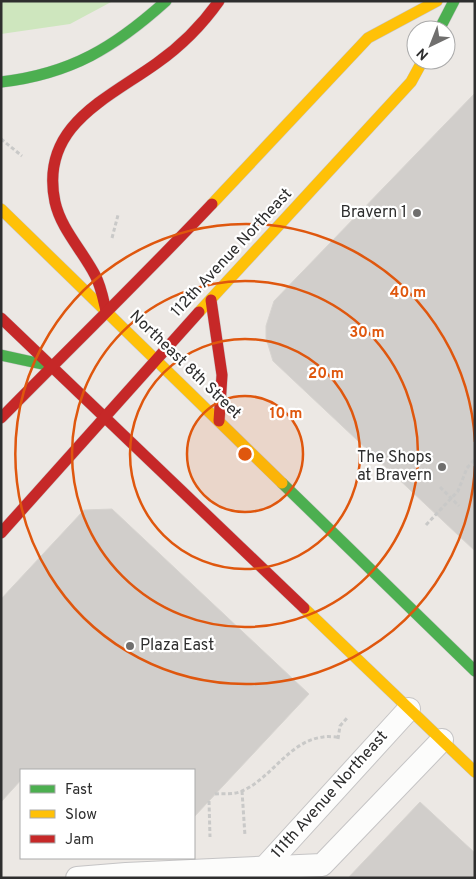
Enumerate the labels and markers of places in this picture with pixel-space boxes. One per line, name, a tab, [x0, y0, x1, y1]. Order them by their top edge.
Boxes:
place label: Bravern 1	[340, 203, 407, 223]
marker: Bravern 1	[411, 207, 423, 219]
centre of rings	[236, 445, 254, 463]
place label: The Shops at Bravern	[357, 448, 432, 486]
marker: The Shops at Bravern	[436, 461, 448, 473]
place label: Plaza East	[140, 636, 214, 656]
marker: Plaza East	[124, 640, 136, 652]

